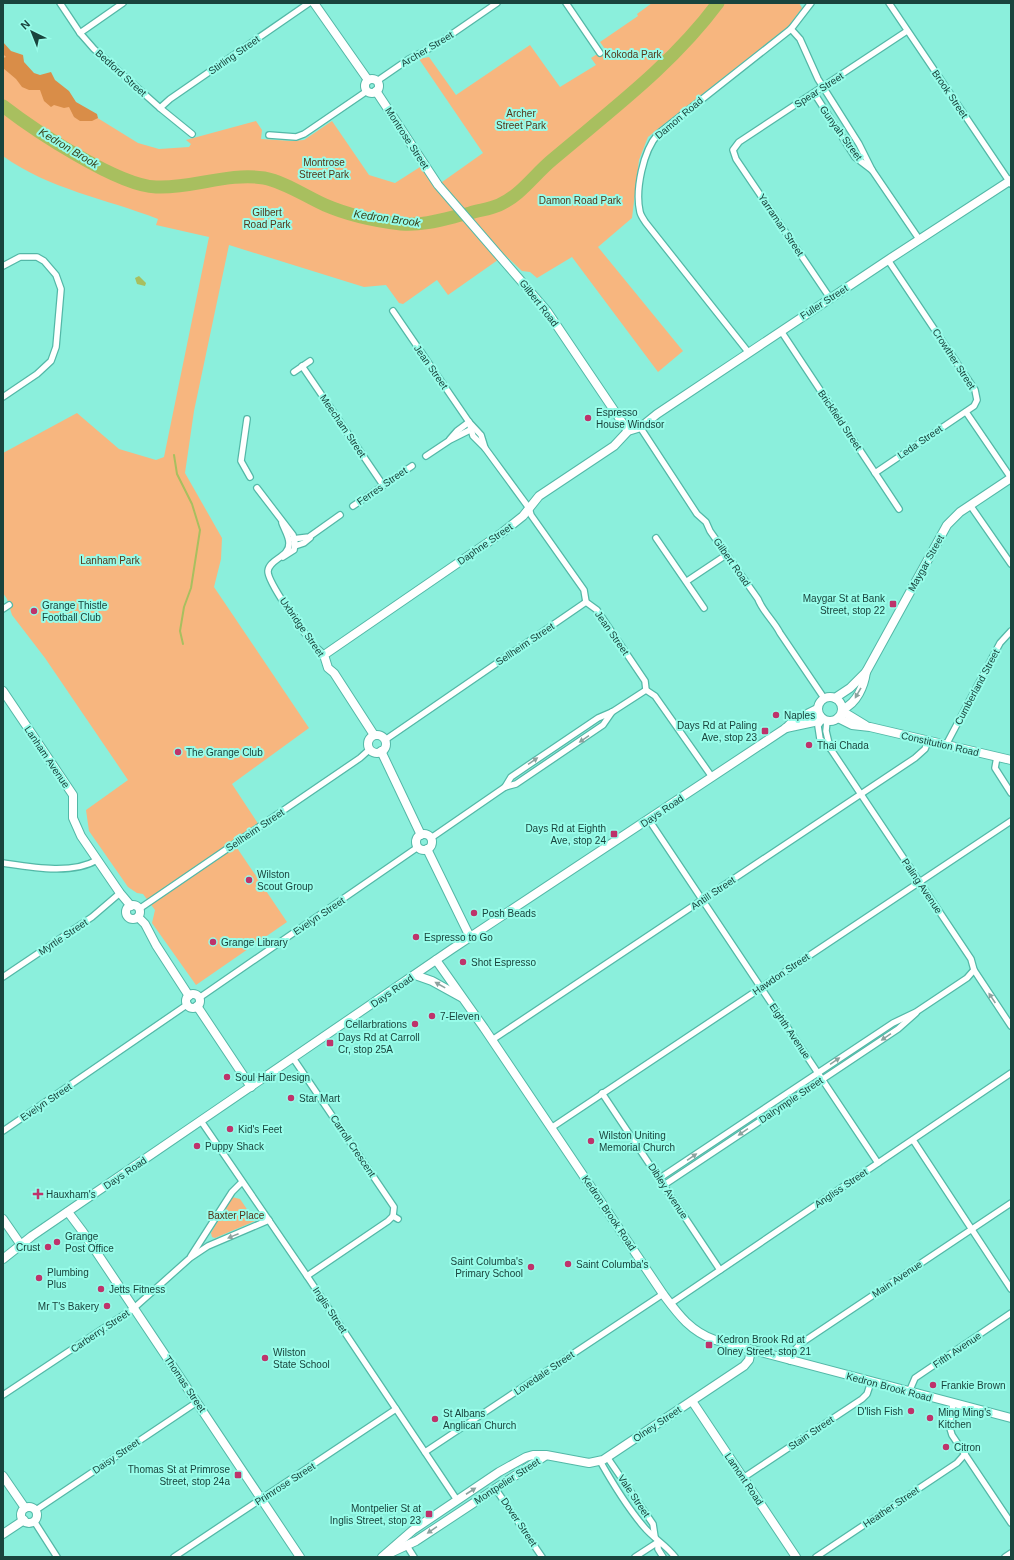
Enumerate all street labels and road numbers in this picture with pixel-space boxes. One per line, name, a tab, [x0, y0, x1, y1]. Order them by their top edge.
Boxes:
street label: Archer Street	[399, 29, 455, 69]
street label: Stirling Street	[206, 33, 262, 77]
street label: Bedford Street	[93, 47, 149, 99]
street label: Brook Street	[930, 68, 970, 120]
street label: Spear Street	[792, 70, 846, 110]
street label: Damon Road	[653, 95, 705, 141]
street label: Gunyah Street	[818, 104, 865, 162]
street label: Montrose Street	[383, 105, 431, 171]
street label: Yarraman Street	[756, 192, 806, 258]
street label: Gilbert Road	[517, 277, 561, 329]
street label: Fuller Street	[798, 282, 850, 321]
street label: Crowther Street	[930, 327, 978, 392]
street label: Jean Street	[412, 343, 450, 391]
street label: Brickfield Street	[816, 388, 864, 452]
street label: Meecham Street	[318, 393, 368, 460]
street label: Leda Street	[895, 423, 945, 461]
street label: Ferres Street	[355, 465, 409, 507]
street label: Daphne Street	[455, 521, 515, 567]
street label: Maygar Street	[906, 533, 946, 593]
street label: Gilbert Road	[711, 536, 753, 588]
street label: Uxbridge Street	[278, 595, 327, 659]
street label: Jean Street	[593, 609, 631, 657]
street label: Sellheim Street	[494, 620, 556, 668]
street label: Cumberland Street	[952, 647, 1002, 727]
street label: Lanham Avenue	[22, 724, 72, 790]
street label: Constitution Road	[900, 730, 980, 758]
street label: Days Road	[638, 793, 686, 829]
street label: Sellheim Street	[224, 806, 286, 854]
street label: Paling Avenue	[900, 856, 945, 916]
street label: Antill Street	[689, 874, 737, 912]
street label: Evelyn Street	[291, 895, 347, 937]
street label: Myrtle Street	[36, 916, 90, 957]
street label: Hawdon Street	[751, 951, 812, 997]
street label: Days Road	[369, 972, 415, 1010]
street label: Eighth Avenue	[767, 1001, 813, 1061]
street label: Dalrymple Street	[757, 1074, 825, 1125]
street label: Evelyn Street	[18, 1081, 74, 1123]
street label: Carroll Crescent	[328, 1113, 378, 1179]
street label: Days Road	[101, 1155, 149, 1191]
street label: Dibley Avenue	[646, 1161, 690, 1221]
street label: Angliss Street	[812, 1166, 870, 1210]
street label: Kedron Brook Road	[580, 1174, 638, 1252]
street label: Main Avenue	[870, 1258, 924, 1300]
street label: Inglis Street	[311, 1285, 349, 1335]
street label: Carberry Street	[69, 1307, 132, 1355]
street label: Fifth Avenue	[931, 1330, 983, 1370]
street label: Lovedale Street	[512, 1349, 576, 1397]
street label: Thomas Street	[162, 1354, 208, 1414]
street label: Kedron Brook Road	[845, 1370, 933, 1404]
street label: Olney Street	[631, 1404, 683, 1444]
street label: Stain Street	[786, 1414, 836, 1452]
street label: Daisy Street	[90, 1436, 142, 1476]
street label: Lamont Road	[723, 1451, 765, 1507]
street label: Montpelier Street	[472, 1456, 542, 1506]
street label: Primrose Street	[253, 1460, 317, 1508]
street label: Vale Street	[616, 1473, 652, 1519]
street label: Heather Street	[861, 1484, 921, 1530]
street label: Dover Street	[499, 1496, 539, 1549]

